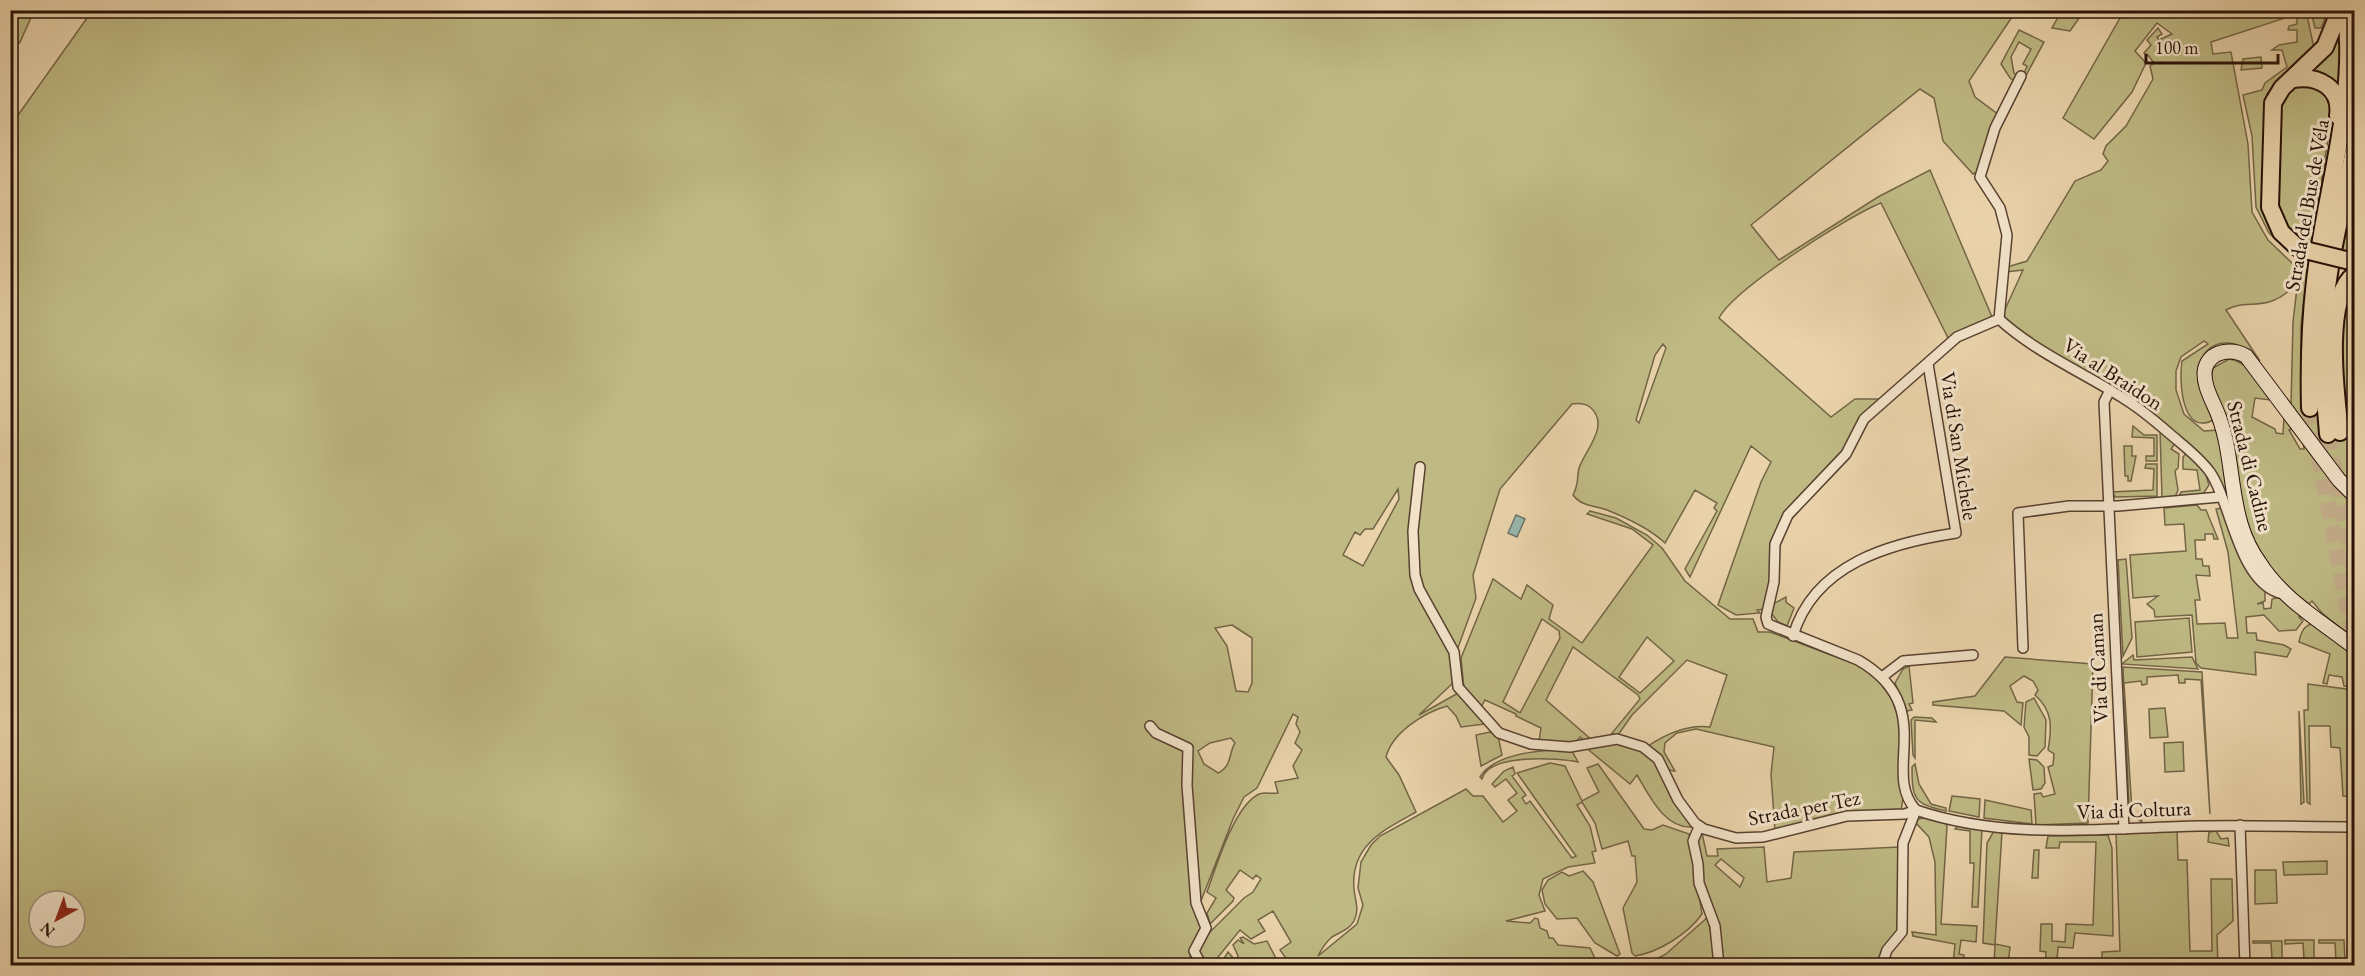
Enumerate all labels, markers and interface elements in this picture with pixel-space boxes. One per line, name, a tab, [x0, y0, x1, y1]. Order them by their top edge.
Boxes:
scale bar	[2146, 27, 2278, 65]
text: 100 m	[2155, 36, 2199, 59]
street label: Strada del Bus de Véla	[2278, 116, 2335, 293]
street label: Via al Braidon	[2058, 331, 2168, 416]
street label: Via di San Michele	[1934, 370, 1985, 522]
street label: Strada di Cadine	[2221, 398, 2280, 534]
street label: Via di Caman	[2081, 612, 2114, 724]
street label: Strada per Tez	[1746, 783, 1862, 832]
street label: Via di Coltura	[2076, 794, 2192, 825]
north arrow	[27, 889, 87, 949]
text: N	[36, 918, 59, 942]

